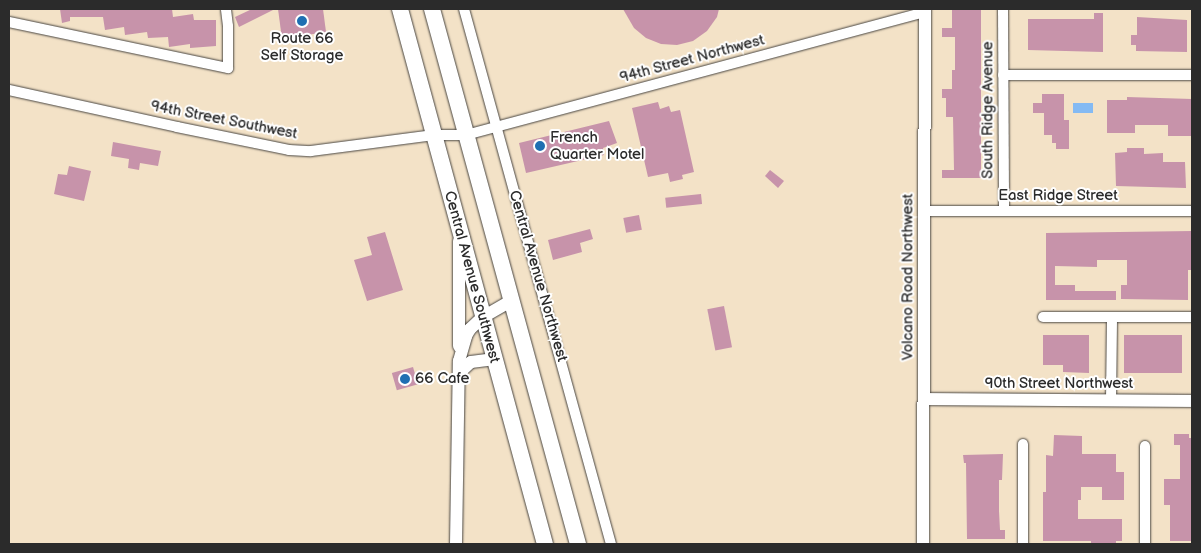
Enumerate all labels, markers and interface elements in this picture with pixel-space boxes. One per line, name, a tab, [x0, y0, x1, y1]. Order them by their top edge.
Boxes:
marker: Route 66 Self Storage	[296, 15, 308, 27]
place label: Route 66 Self Storage	[261, 29, 343, 64]
street label: 94th Street Northwest	[618, 31, 766, 87]
street label: South Ridge Avenue	[979, 41, 997, 179]
street label: 94th Street Southwest	[149, 97, 299, 143]
place label: French Quarter Motel	[550, 128, 644, 163]
marker: French Quarter Motel	[534, 140, 546, 152]
street label: East Ridge Street	[998, 187, 1118, 205]
street label: Central Avenue Northwest	[505, 188, 571, 364]
street label: Central Avenue Southwest	[440, 189, 504, 365]
street label: Volcano Road Northwest	[899, 194, 917, 360]
place label: 66 Cafe	[415, 370, 469, 388]
marker: 66 Cafe	[399, 373, 411, 385]
street label: 90th Street Northwest	[985, 375, 1133, 393]

